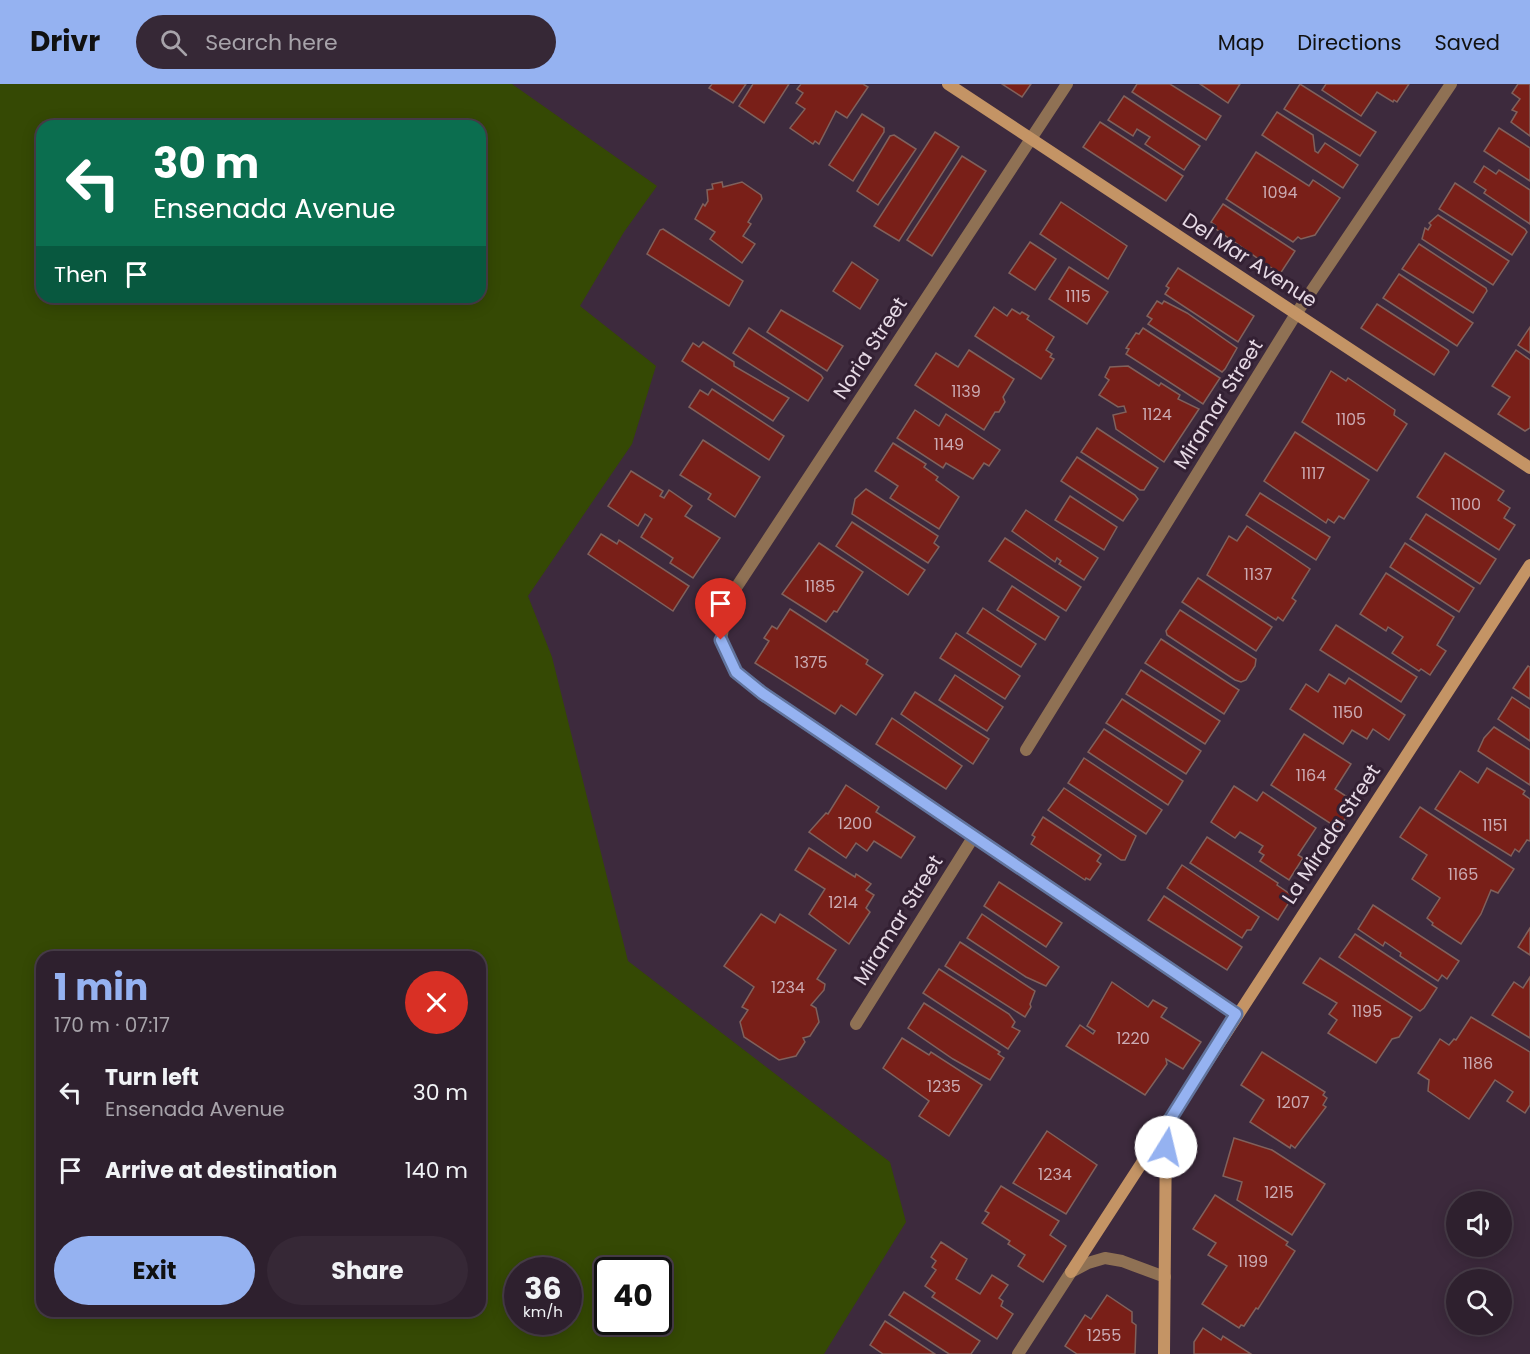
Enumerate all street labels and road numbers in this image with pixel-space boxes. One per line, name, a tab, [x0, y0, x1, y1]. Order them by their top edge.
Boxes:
street label: Del Mar Avenue	[1177, 206, 1323, 314]
street label: Noria Street	[826, 291, 914, 405]
street label: Miramar Street	[1167, 334, 1269, 474]
street label: La Mirada Street	[1275, 759, 1387, 909]
street label: Miramar Street	[847, 850, 949, 990]

